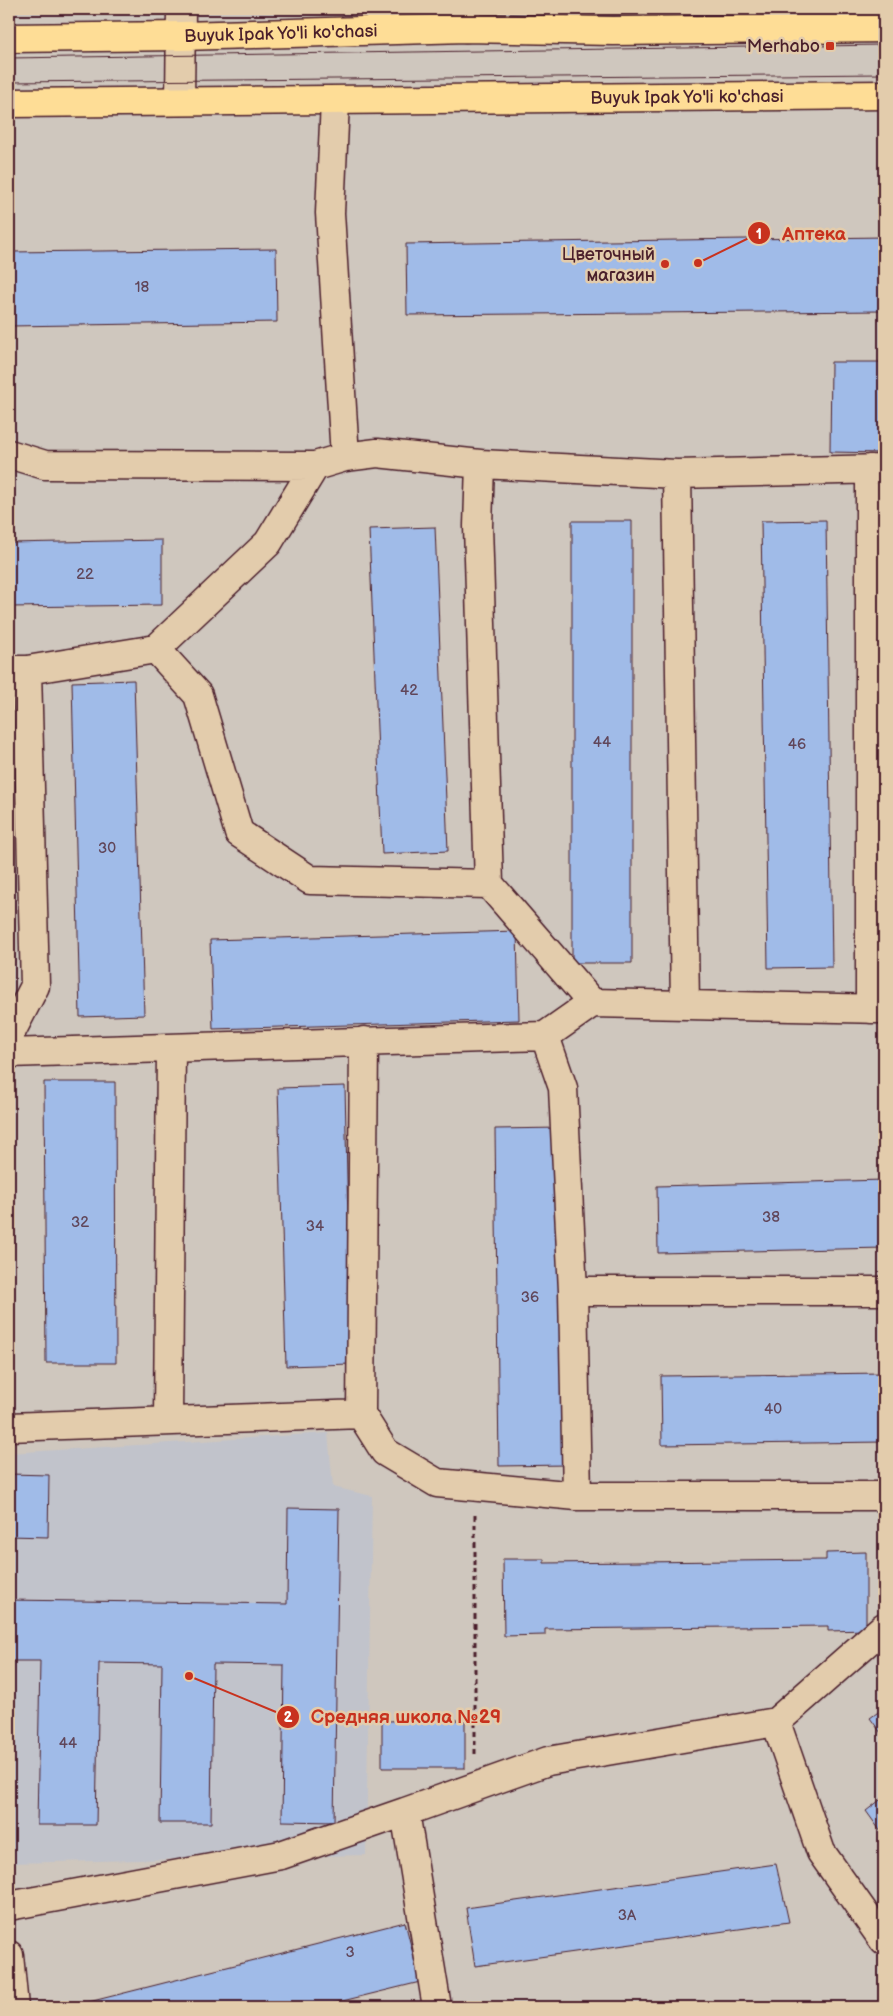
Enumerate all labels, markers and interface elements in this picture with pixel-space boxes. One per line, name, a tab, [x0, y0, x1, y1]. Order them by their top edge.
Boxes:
street label: Buyuk Ipak Yo'li ko'chasi	[184, 20, 378, 46]
place label: Merhabo	[747, 36, 820, 57]
marker: Merhabo	[824, 40, 836, 52]
street label: Buyuk Ipak Yo'li ko'chasi	[590, 85, 784, 108]
callout: Аптека	[747, 216, 856, 250]
text: Аптека	[781, 223, 847, 246]
text: 1	[756, 225, 762, 244]
place label: Цветочный магазин	[562, 244, 655, 286]
marker: Цветочный магазин	[659, 258, 671, 270]
house number: 18	[135, 278, 150, 297]
house number: 22	[76, 565, 94, 584]
house number: 42	[400, 681, 418, 700]
house number: 44	[593, 733, 611, 752]
house number: 46	[788, 735, 806, 754]
house number: 30	[98, 839, 116, 858]
house number: 38	[762, 1208, 780, 1227]
house number: 32	[71, 1213, 89, 1232]
house number: 34	[306, 1217, 324, 1236]
house number: 36	[521, 1288, 539, 1307]
house number: 40	[764, 1400, 782, 1419]
callout: Средняя школа №29	[275, 1700, 511, 1734]
text: Средняя школа №29	[311, 1706, 501, 1729]
text: 2	[284, 1708, 293, 1727]
house number: 44	[59, 1734, 77, 1753]
house number: 3A	[618, 1906, 637, 1925]
house number: 3	[345, 1943, 355, 1962]

